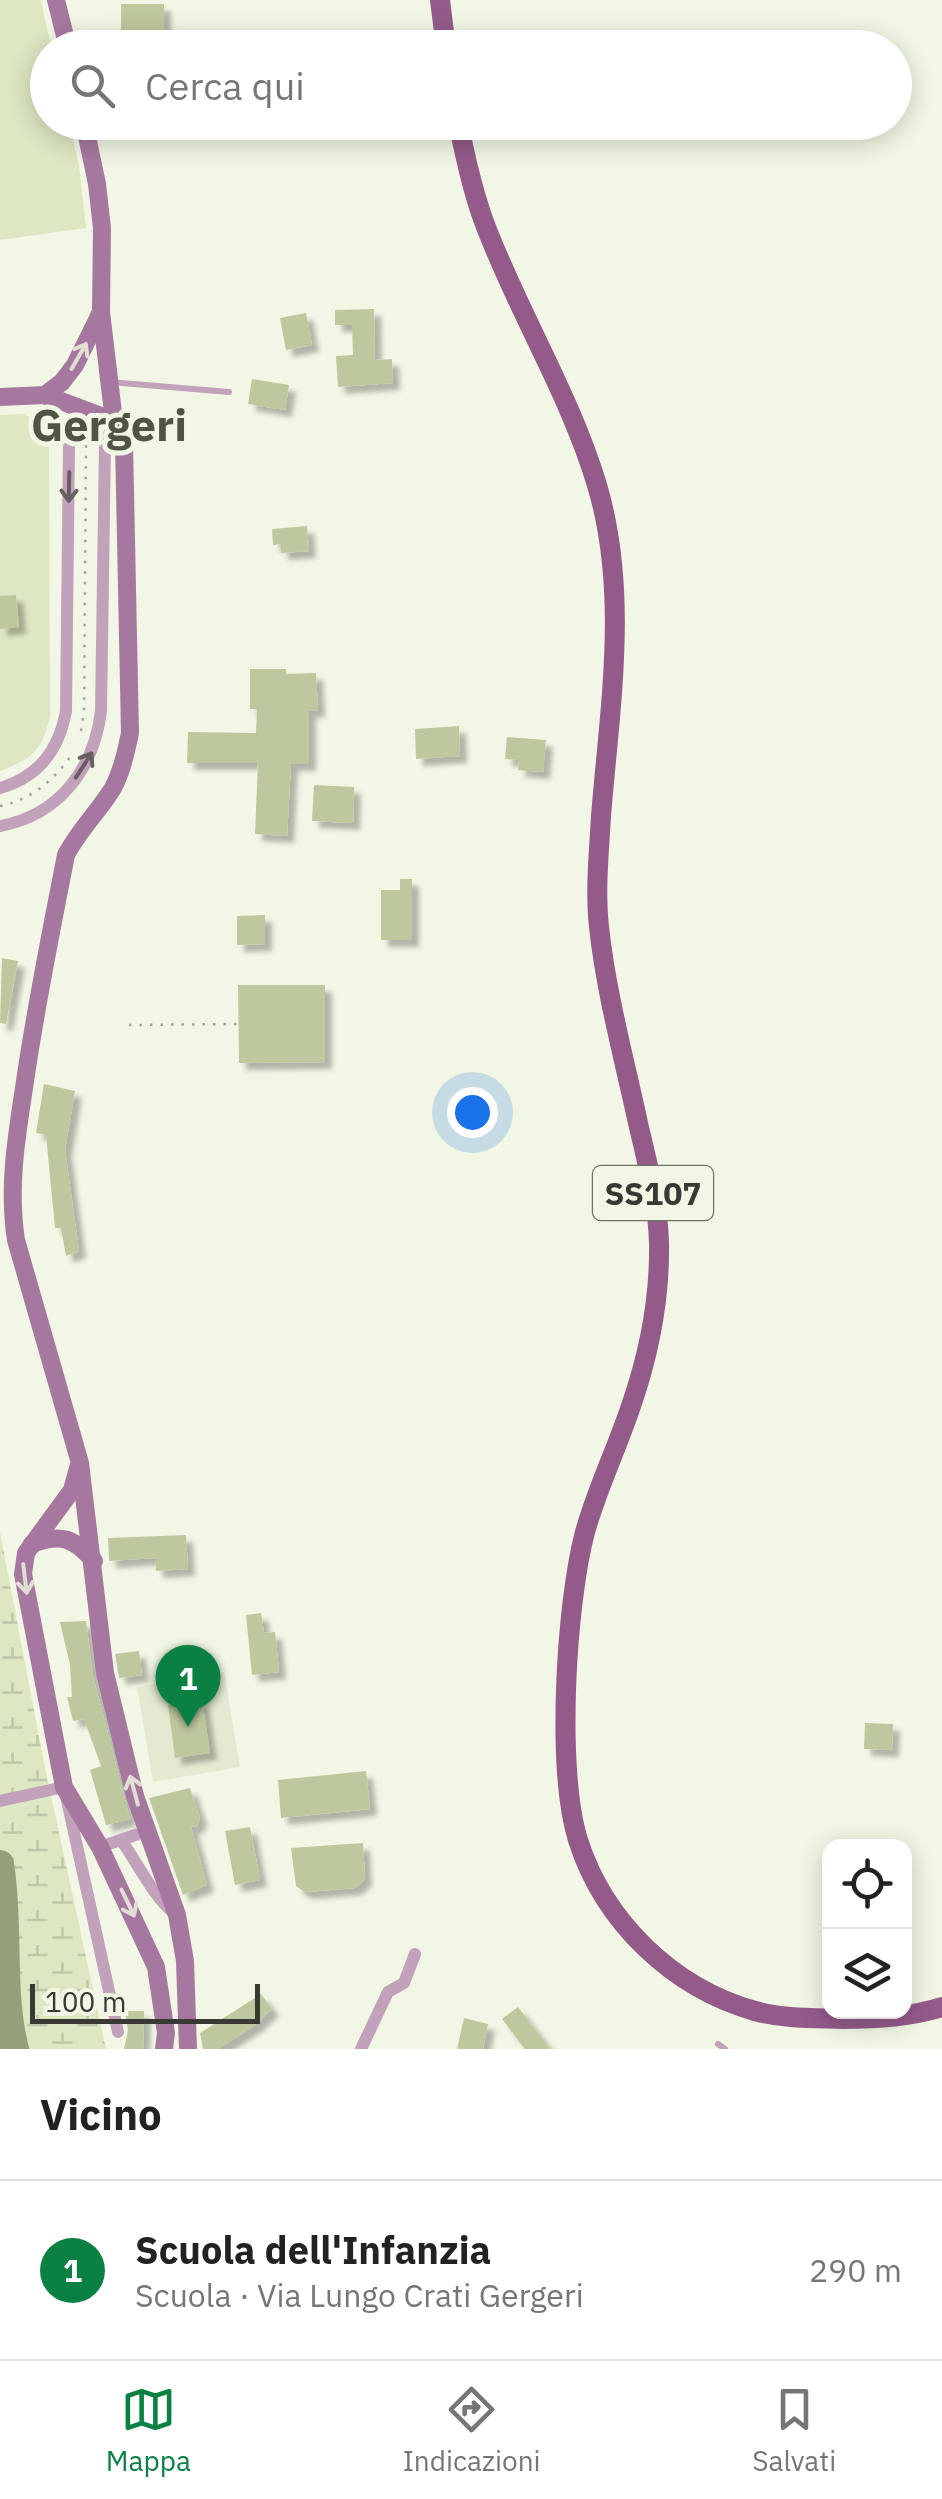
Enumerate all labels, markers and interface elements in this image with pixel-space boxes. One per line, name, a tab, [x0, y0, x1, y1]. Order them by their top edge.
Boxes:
search box	[30, 30, 912, 140]
icon: search	[65, 58, 120, 113]
text: Cerca qui	[145, 61, 305, 110]
one-way arrow	[69, 342, 89, 371]
district label: Gergeri	[31, 395, 187, 453]
one-way arrow	[59, 470, 78, 502]
one-way arrow	[74, 751, 95, 779]
your location	[447, 1087, 498, 1138]
road number: SS107	[593, 1166, 713, 1220]
one-way arrow	[16, 1562, 35, 1595]
pin: 1	[156, 1644, 220, 1727]
one-way arrow	[124, 1775, 143, 1806]
map controls	[822, 1839, 912, 2019]
button: locate	[822, 1839, 912, 1929]
one-way arrow	[119, 1888, 138, 1918]
button: layers	[822, 1929, 912, 2019]
scale bar	[30, 1979, 260, 2024]
text: 100 m	[45, 1983, 126, 2020]
text: Vicino	[40, 2087, 162, 2142]
text: Scuola dell'Infanzia	[135, 2225, 491, 2274]
text: 1	[63, 2249, 82, 2291]
text: 290 m	[809, 2249, 902, 2291]
text: Scuola · Via Lungo Crati Gergeri	[135, 2274, 584, 2316]
tab: Mappa	[106, 2382, 191, 2479]
tab: Indicazioni	[403, 2382, 541, 2479]
tab: Salvati	[752, 2382, 836, 2479]

